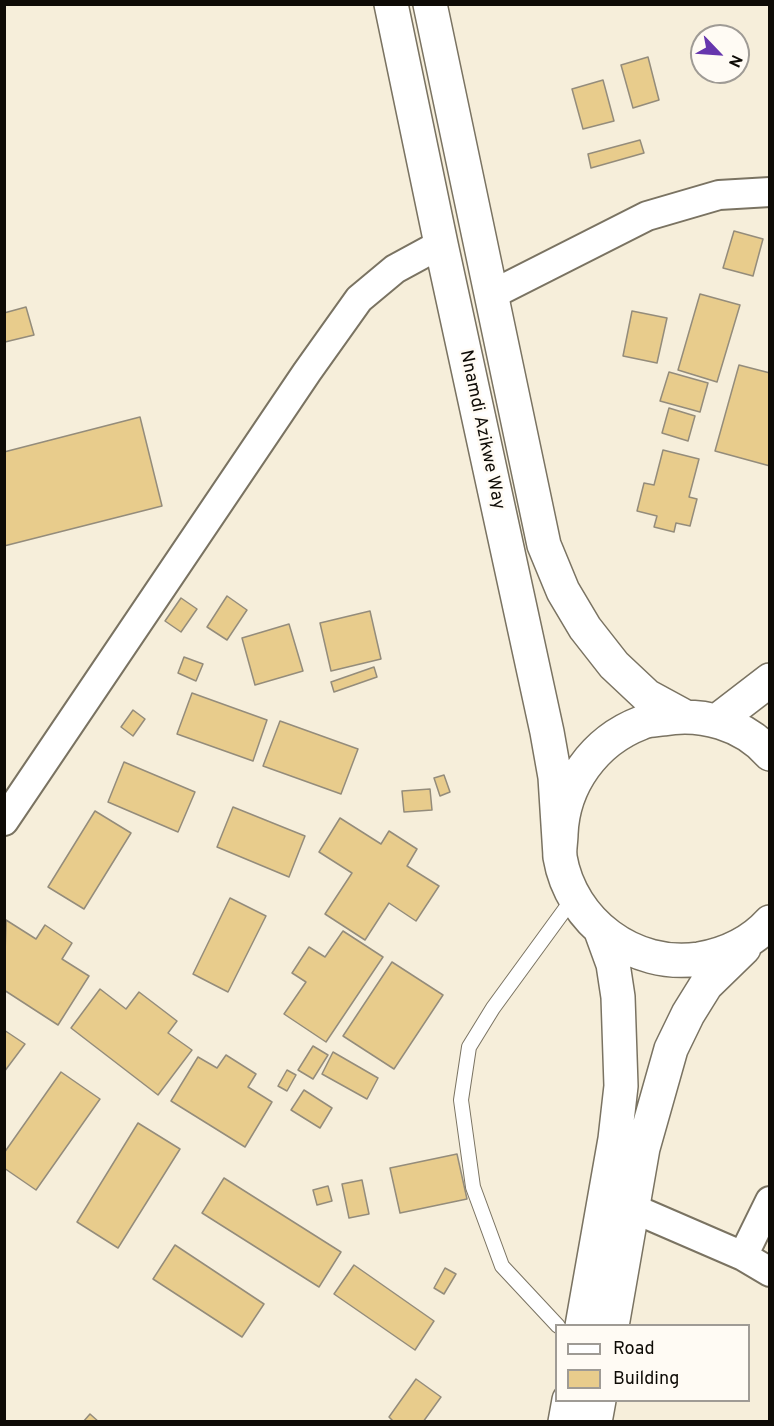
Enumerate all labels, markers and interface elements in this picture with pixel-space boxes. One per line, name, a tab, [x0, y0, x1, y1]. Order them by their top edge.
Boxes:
north arrow	[690, 24, 750, 84]
text: N	[723, 51, 746, 70]
street label: Nnamdi Azikwe Way	[454, 348, 508, 512]
legend	[555, 1324, 750, 1402]
text: Road	[613, 1338, 655, 1361]
text: Building	[613, 1368, 679, 1391]

